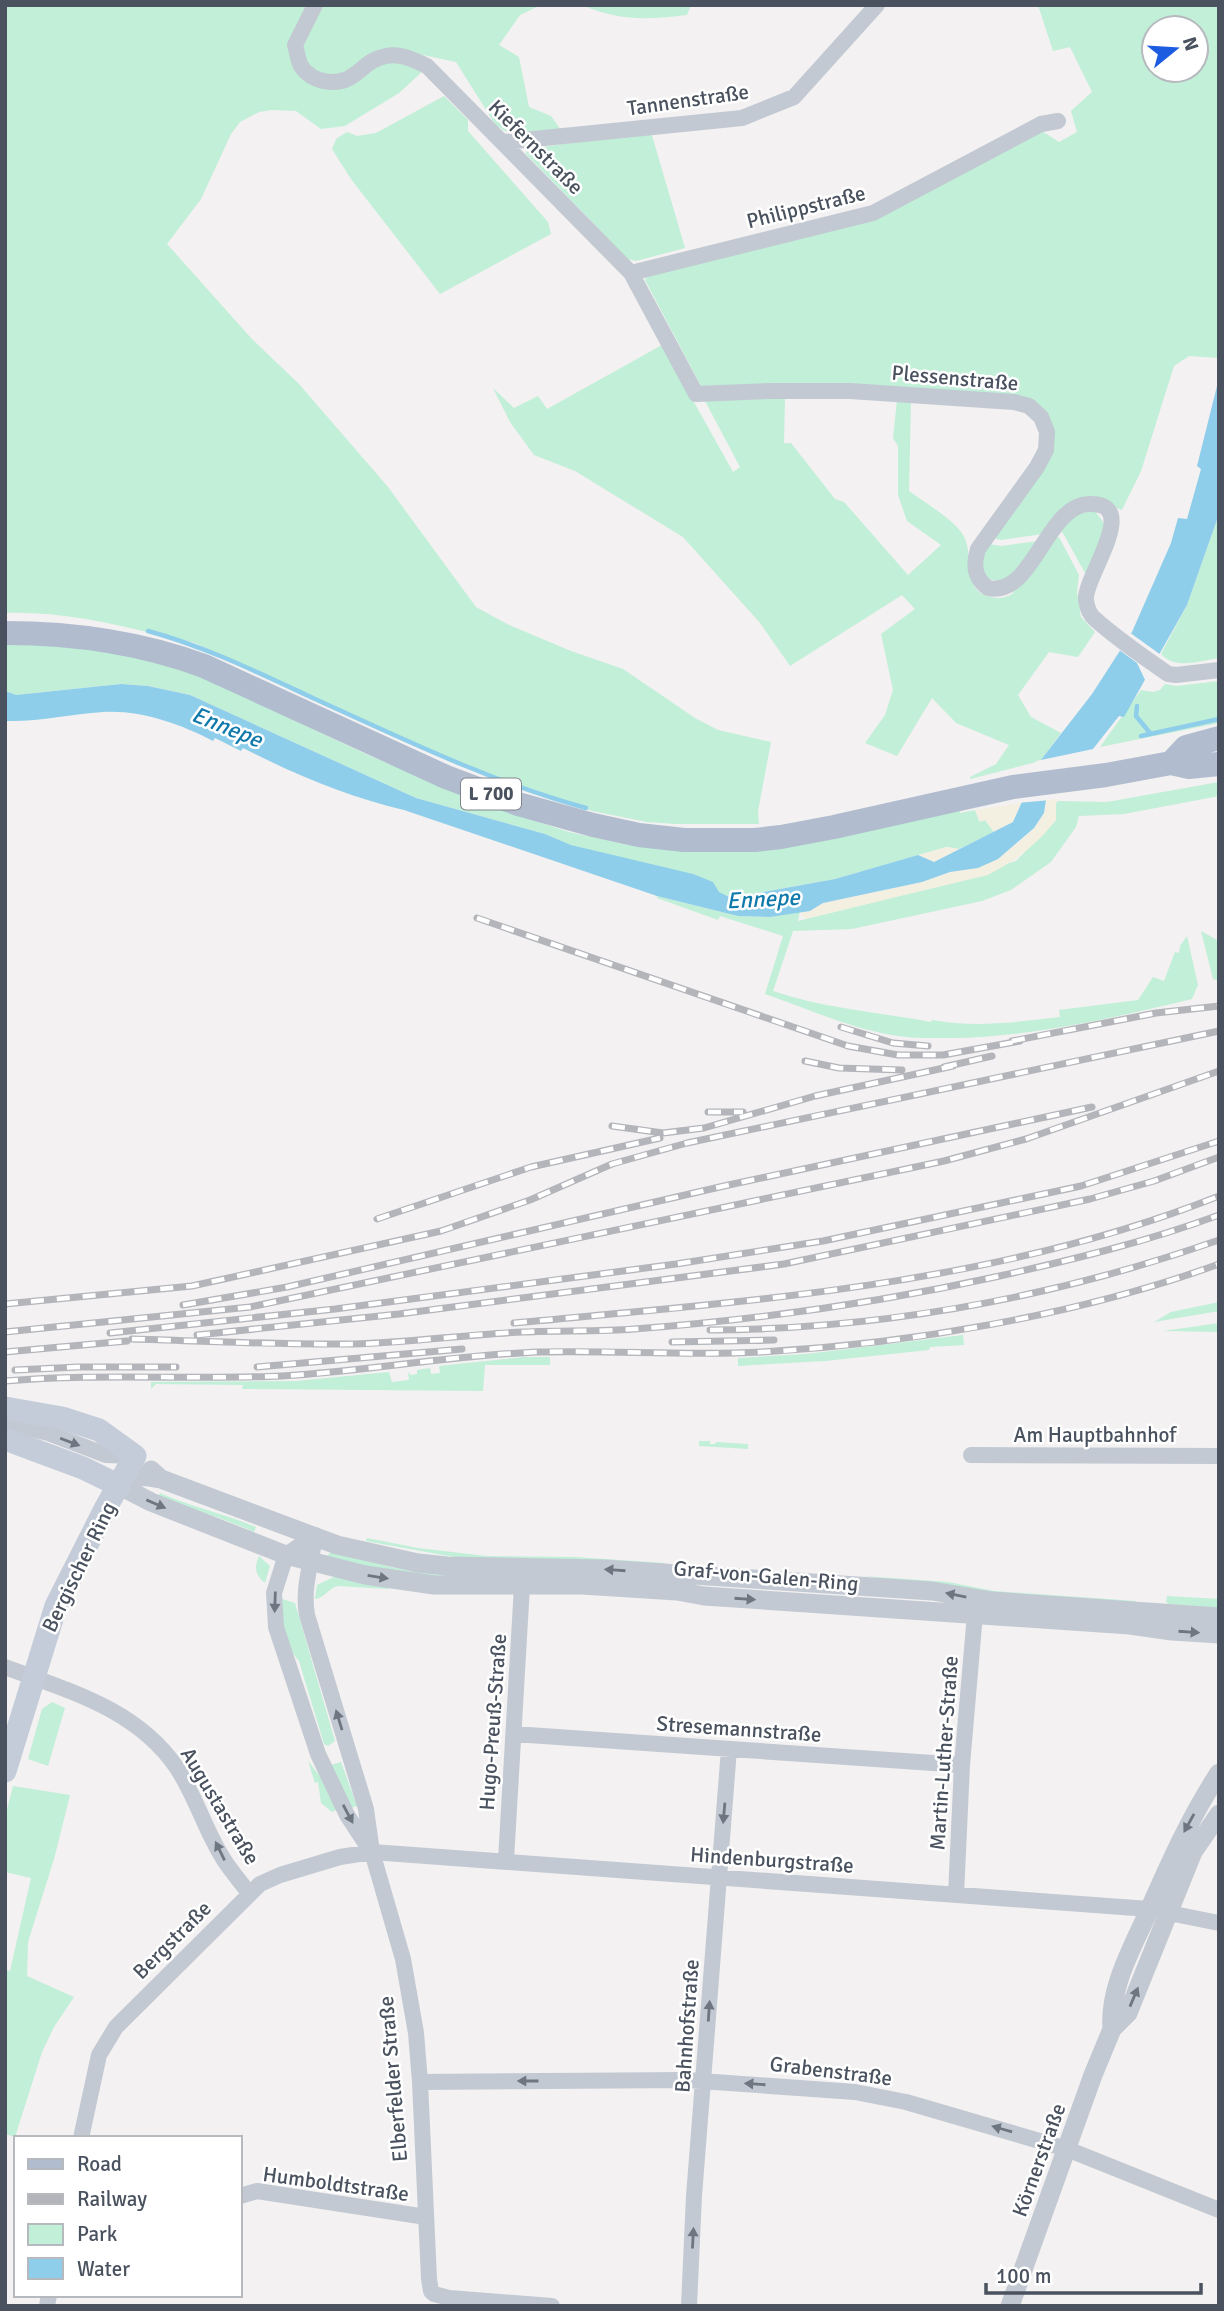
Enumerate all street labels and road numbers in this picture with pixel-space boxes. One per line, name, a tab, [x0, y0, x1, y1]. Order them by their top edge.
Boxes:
street label: Tannenstraße	[625, 79, 751, 121]
street label: Kiefernstraße	[483, 94, 589, 200]
street label: Philippstraße	[744, 180, 868, 234]
street label: Plessenstraße	[891, 360, 1019, 396]
road number: L 700	[461, 778, 521, 810]
street label: Am Hauptbahnhof	[1014, 1422, 1177, 1448]
street label: Bergischer Ring	[36, 1498, 122, 1636]
street label: Graf-von-Galen-Ring	[673, 1555, 859, 1597]
street label: Hugo-Preuß-Straße	[474, 1633, 512, 1811]
street label: Martin-Luther-Straße	[924, 1655, 964, 1851]
street label: Stresemannstraße	[656, 1710, 822, 1748]
street label: Augustastraße	[175, 1743, 265, 1869]
street label: Hindenburgstraße	[689, 1841, 855, 1879]
street label: Bergstraße	[127, 1895, 217, 1985]
street label: Bahnhofstraße	[669, 1958, 705, 2094]
street label: Elberfelder Straße	[373, 1995, 413, 2163]
street label: Grabenstraße	[768, 2051, 894, 2091]
street label: Körnerstraße	[1006, 2100, 1072, 2220]
street label: Humboldtstraße	[261, 2161, 411, 2207]

